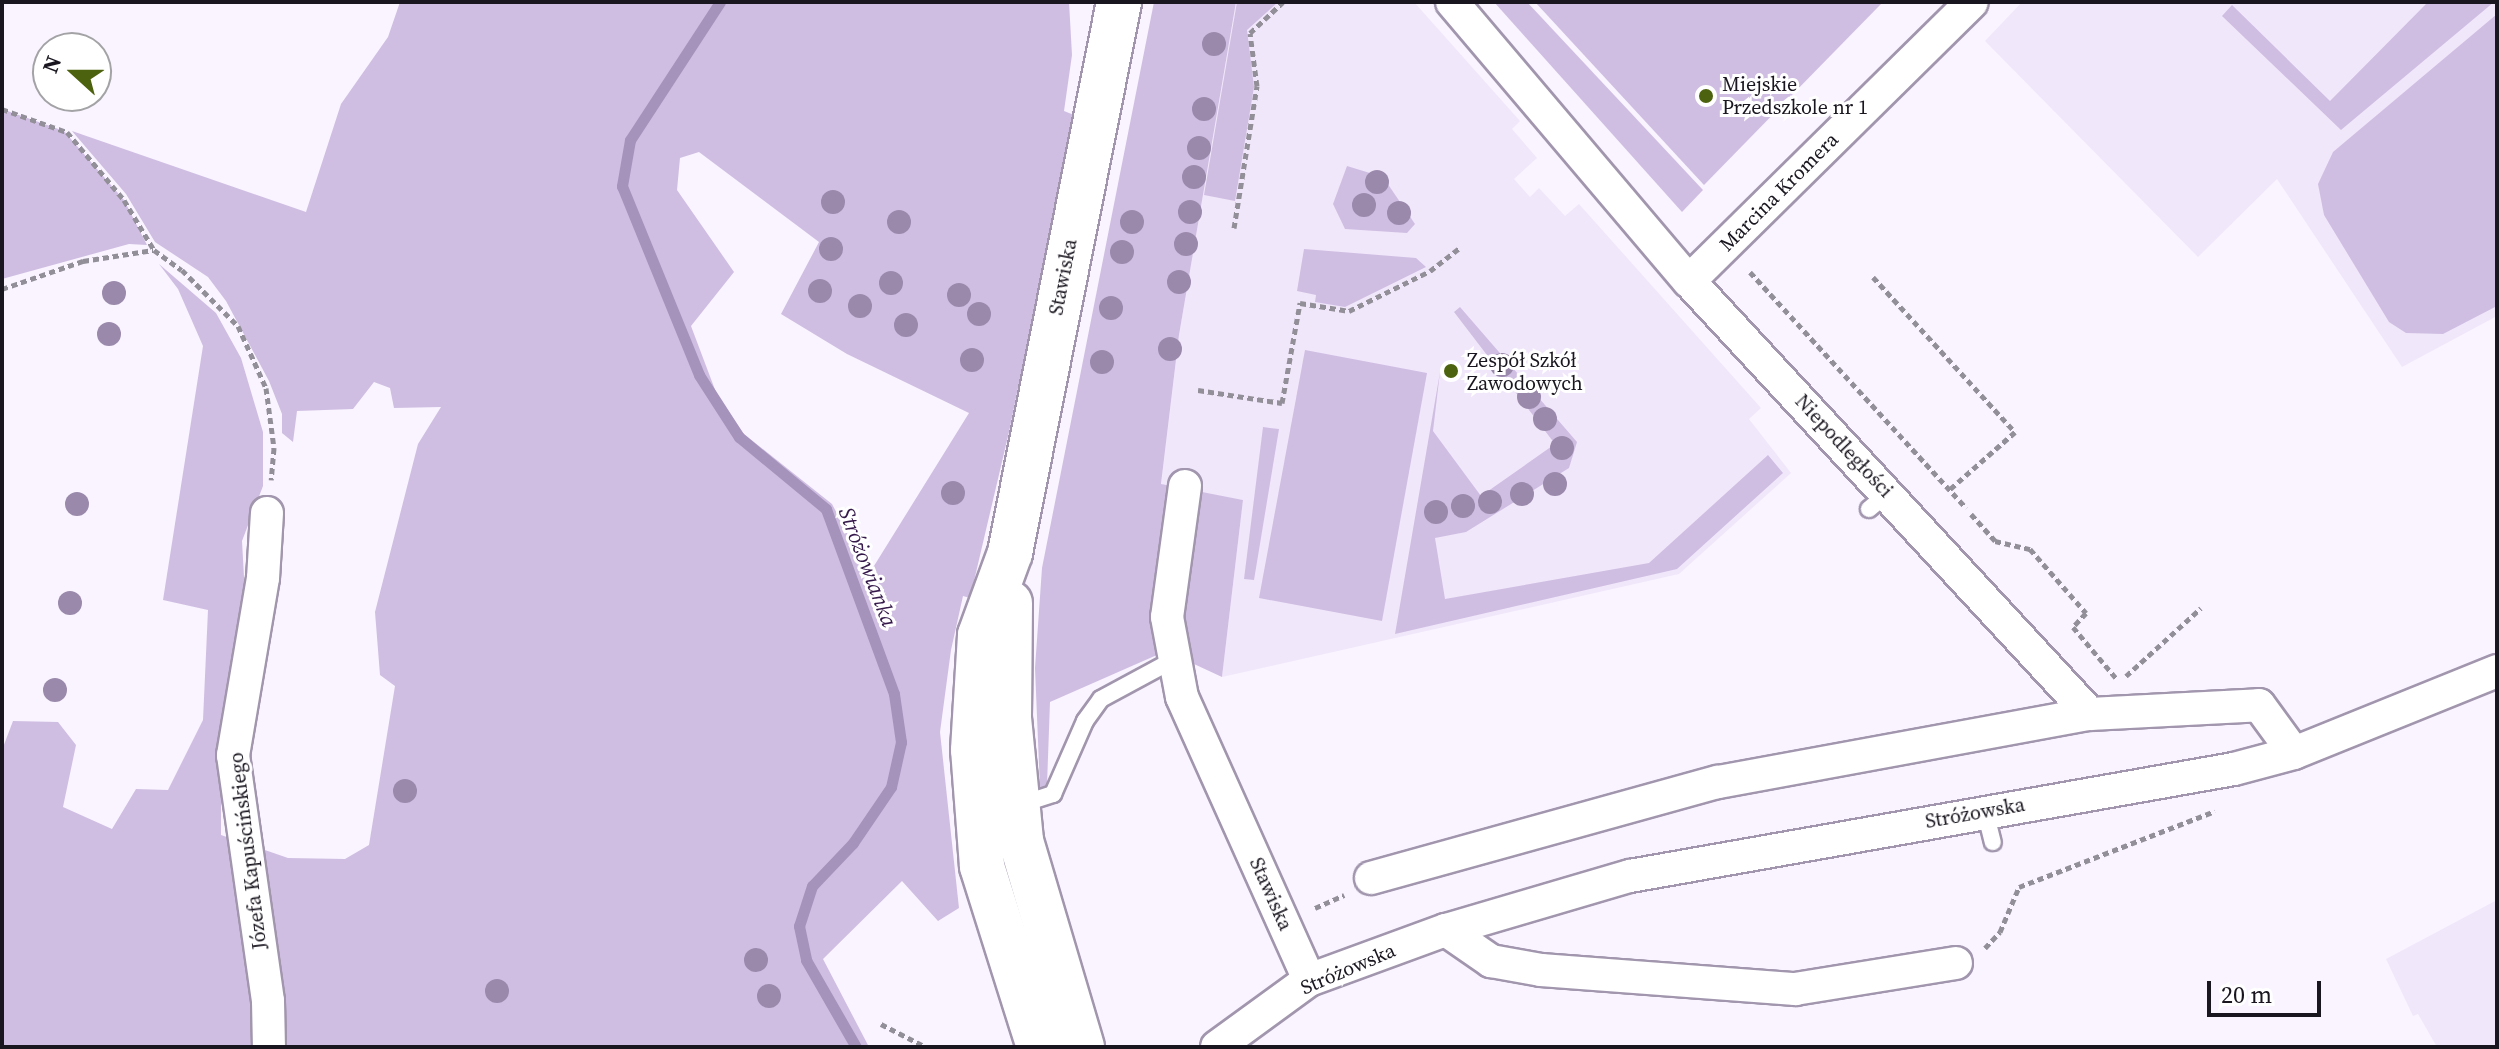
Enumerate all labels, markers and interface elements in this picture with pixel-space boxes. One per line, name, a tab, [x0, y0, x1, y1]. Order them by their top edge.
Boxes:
north arrow	[32, 32, 112, 112]
text: N	[35, 51, 68, 77]
place label: Miejskie Przedszkole nr 1	[1722, 72, 1868, 119]
marker: Miejskie Przedszkole nr 1	[1697, 87, 1715, 105]
street label: Marcina Kromera	[1715, 128, 1843, 256]
street label: Stawiska	[1044, 237, 1082, 317]
place label: Zespół Szkół Zawodowych	[1467, 348, 1583, 395]
marker: Zespół Szkół Zawodowych	[1442, 362, 1460, 380]
street label: Niepodległości	[1790, 389, 1898, 503]
water label: Stróżowianka	[833, 503, 903, 631]
street label: Józefa Kapuścińskiego	[224, 751, 272, 951]
street label: Stróżowska	[1923, 792, 2027, 834]
street label: Stawiska	[1244, 854, 1298, 934]
street label: Stróżowska	[1297, 938, 1399, 1000]
scale bar	[2211, 965, 2325, 1015]
text: 20 m	[2221, 978, 2272, 1011]

